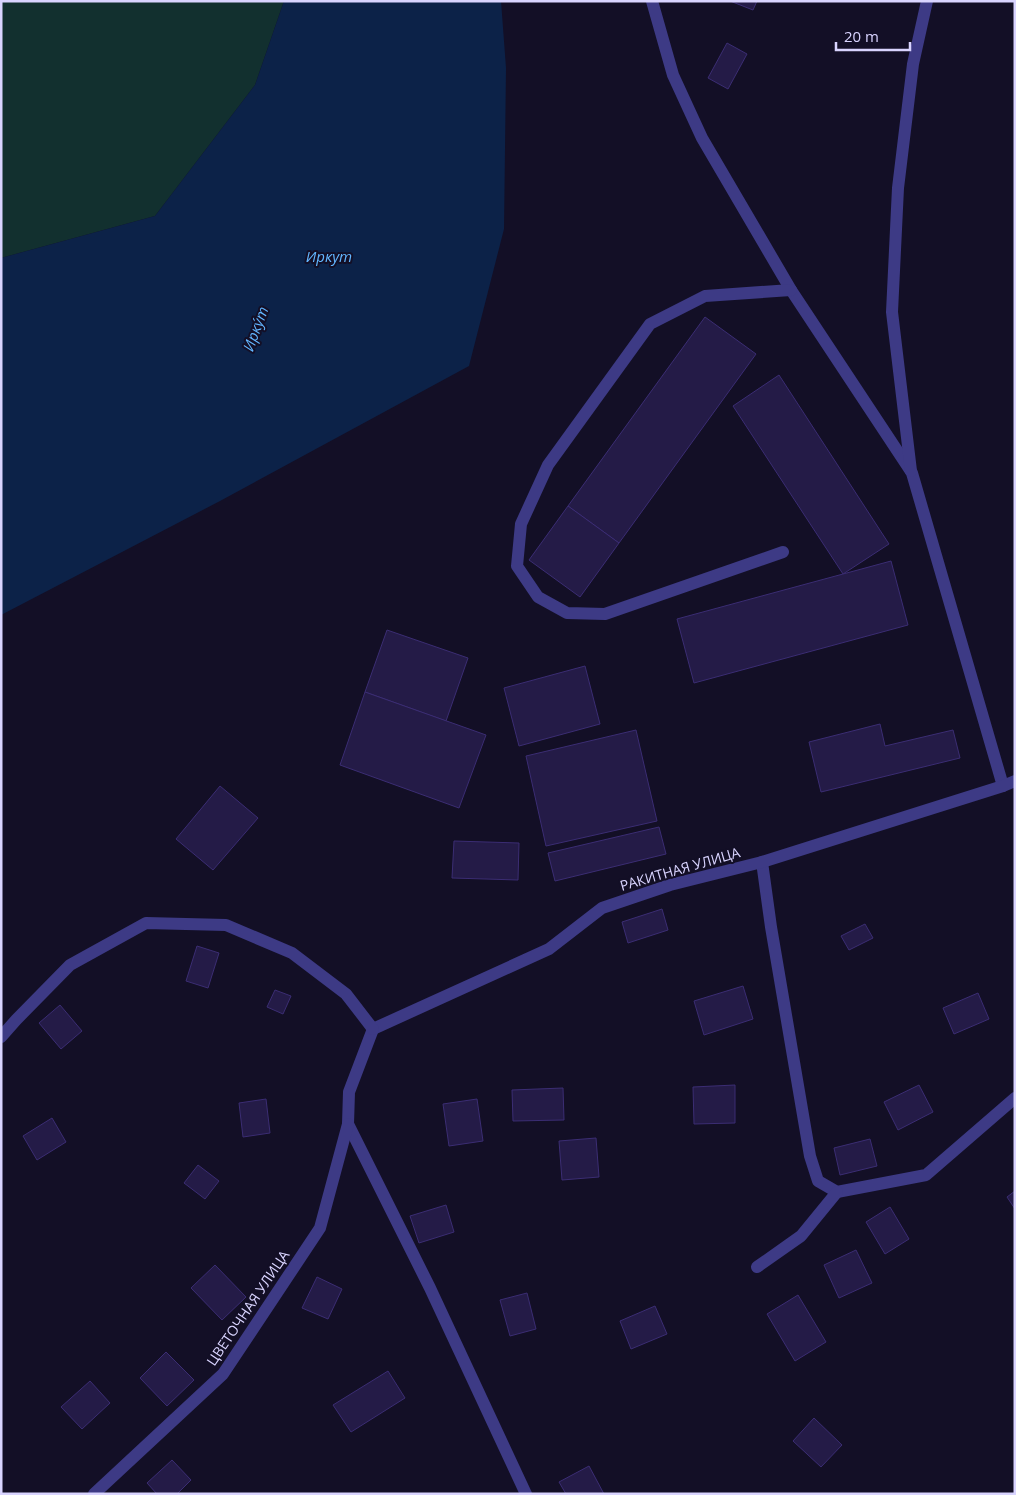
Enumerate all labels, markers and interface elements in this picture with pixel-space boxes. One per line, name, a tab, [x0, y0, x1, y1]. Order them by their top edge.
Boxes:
scale bar	[836, 20, 910, 52]
text: 20 m	[844, 26, 879, 46]
water label: Иркут	[306, 246, 352, 266]
water label: Ирку́т	[238, 303, 272, 354]
street label: РАКИТНАЯ УЛИЦА	[618, 842, 742, 895]
street label: ЦВЕТОЧНАЯ УЛИЦА	[202, 1246, 293, 1369]

